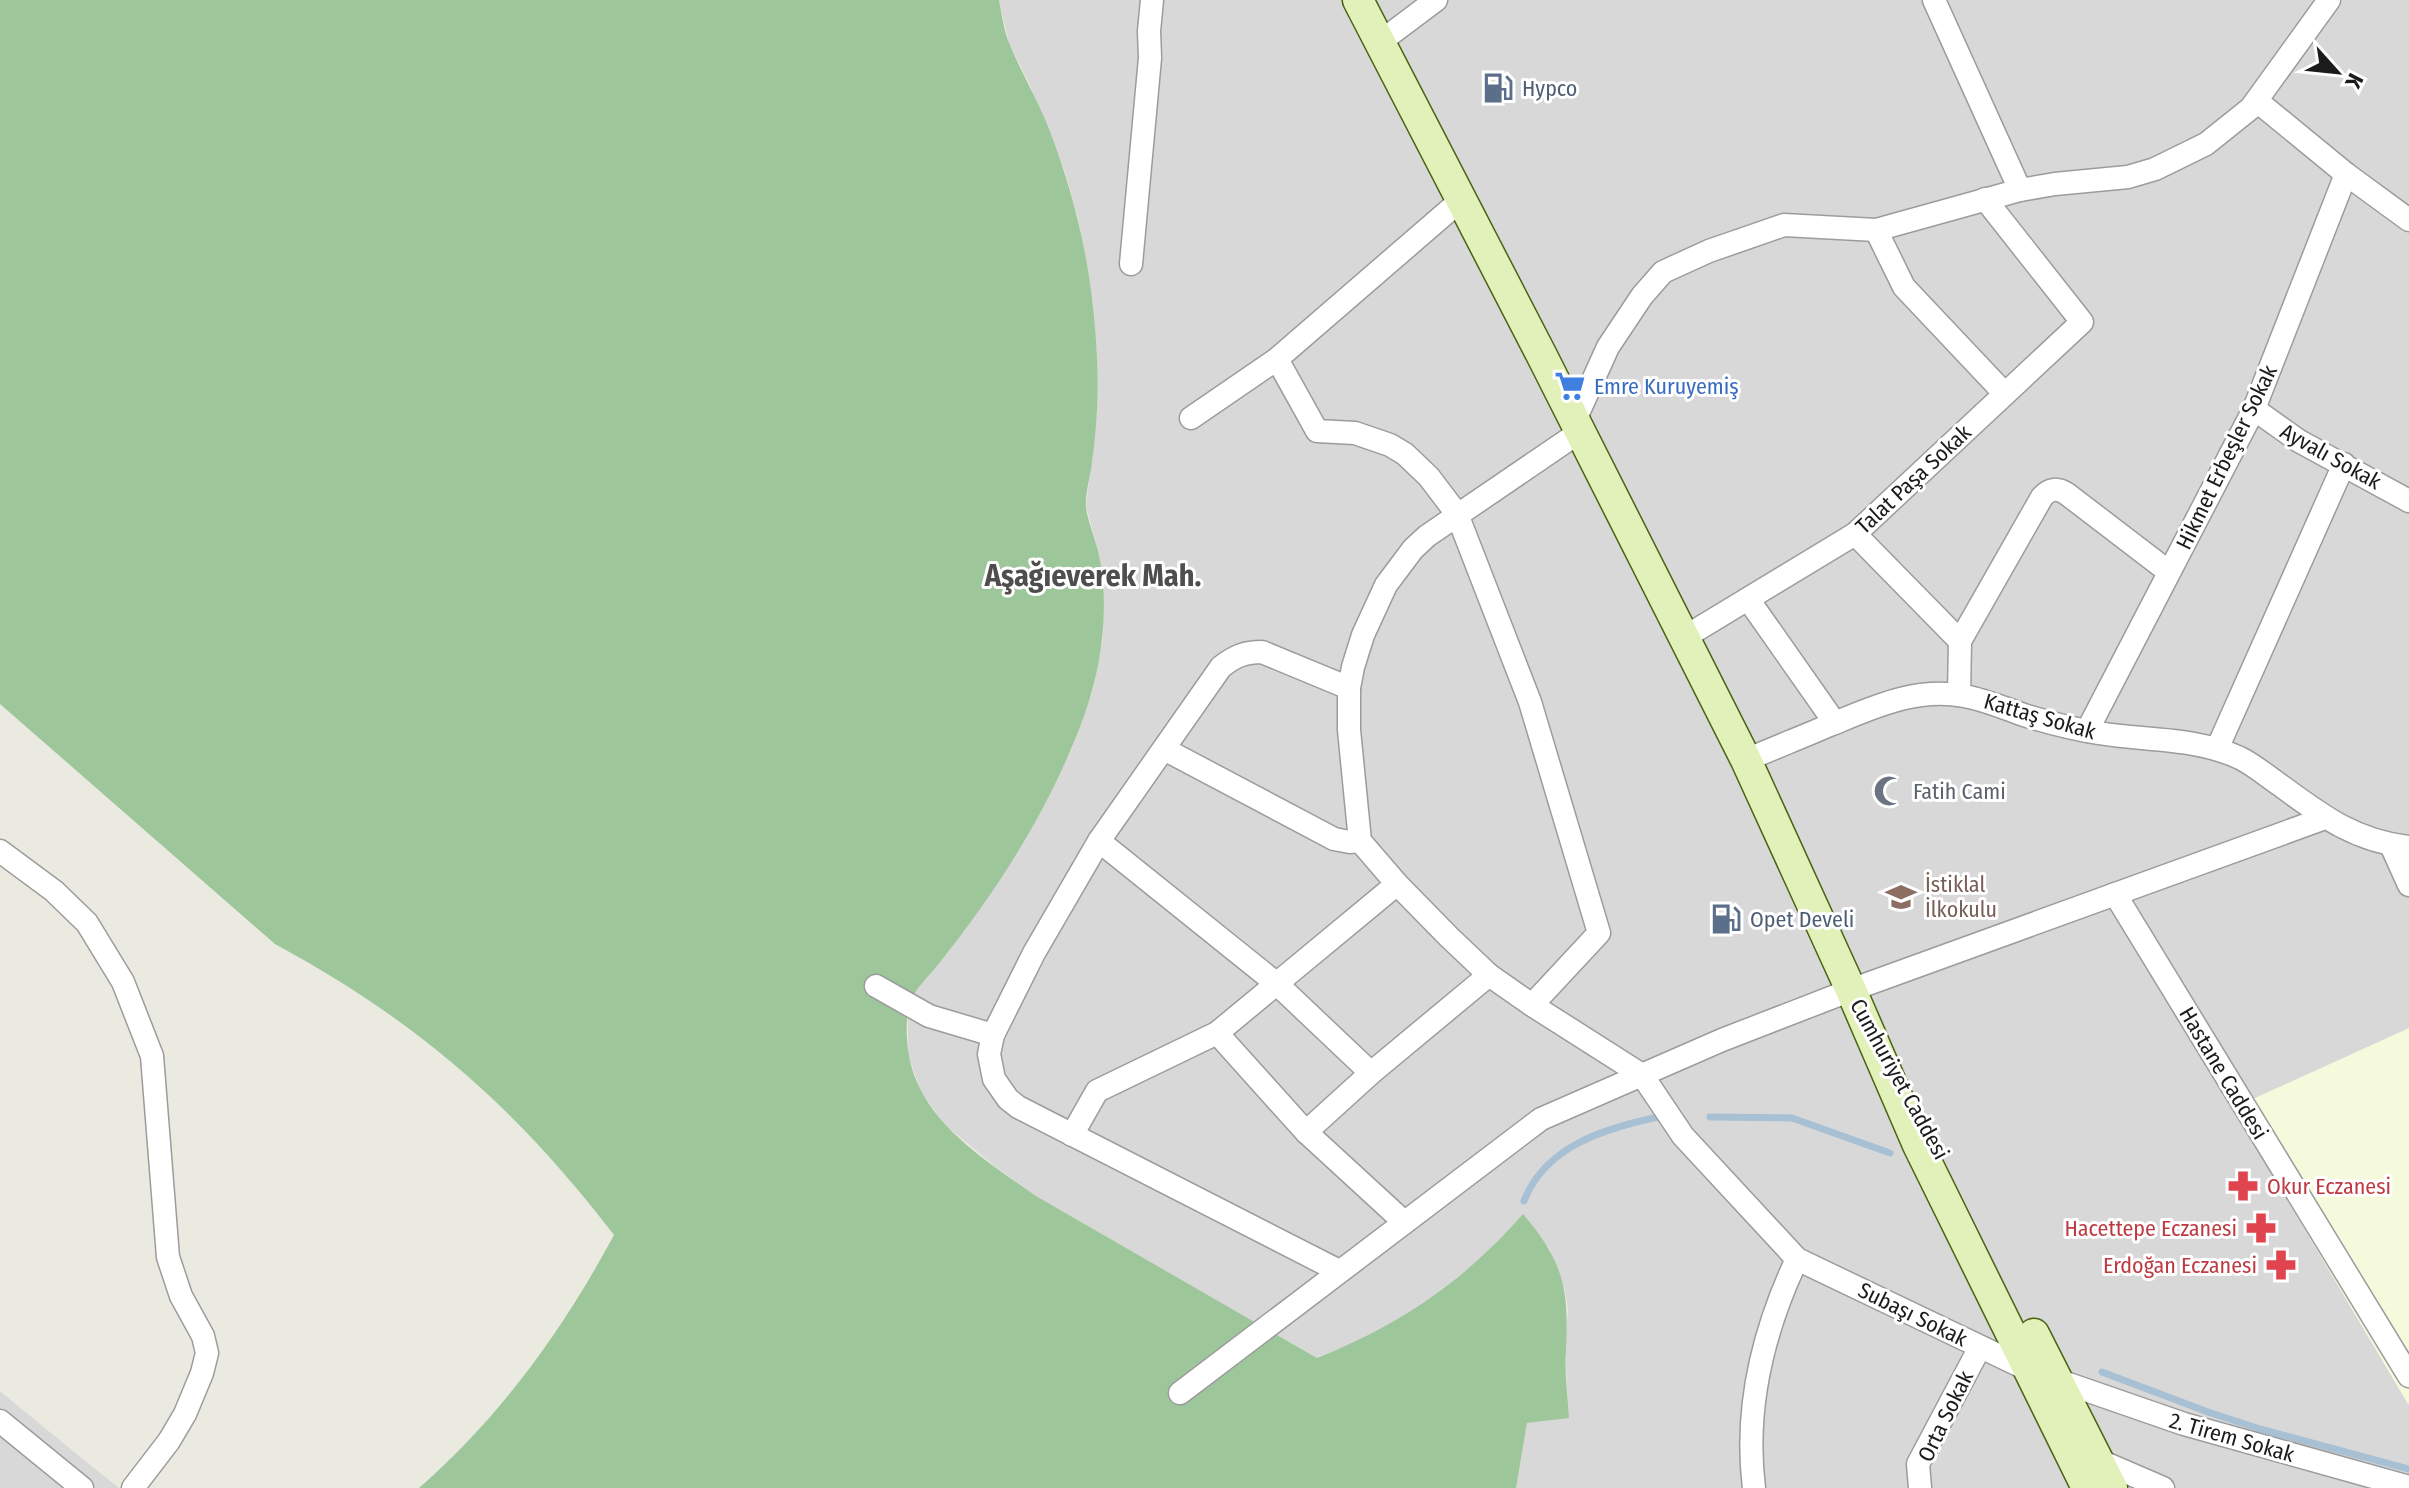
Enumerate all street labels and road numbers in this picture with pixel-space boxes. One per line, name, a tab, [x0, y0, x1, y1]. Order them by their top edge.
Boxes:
street label: Hikmet Erbeşler Sokak	[2170, 360, 2283, 554]
street label: Talat Paşa Sokak	[1850, 418, 1977, 540]
street label: Ayvalı Sokak	[2276, 418, 2387, 496]
street label: Kattaş Sokak	[1981, 688, 2100, 746]
street label: Cumhuriyet Caddesi	[1844, 994, 1955, 1164]
street label: Hastane Caddesi	[2173, 1002, 2274, 1144]
street label: Subaşı Sokak	[1854, 1276, 1972, 1353]
street label: Orta Sokak	[1912, 1366, 1979, 1466]
street label: 2. Tirem Sokak	[2166, 1407, 2298, 1468]

